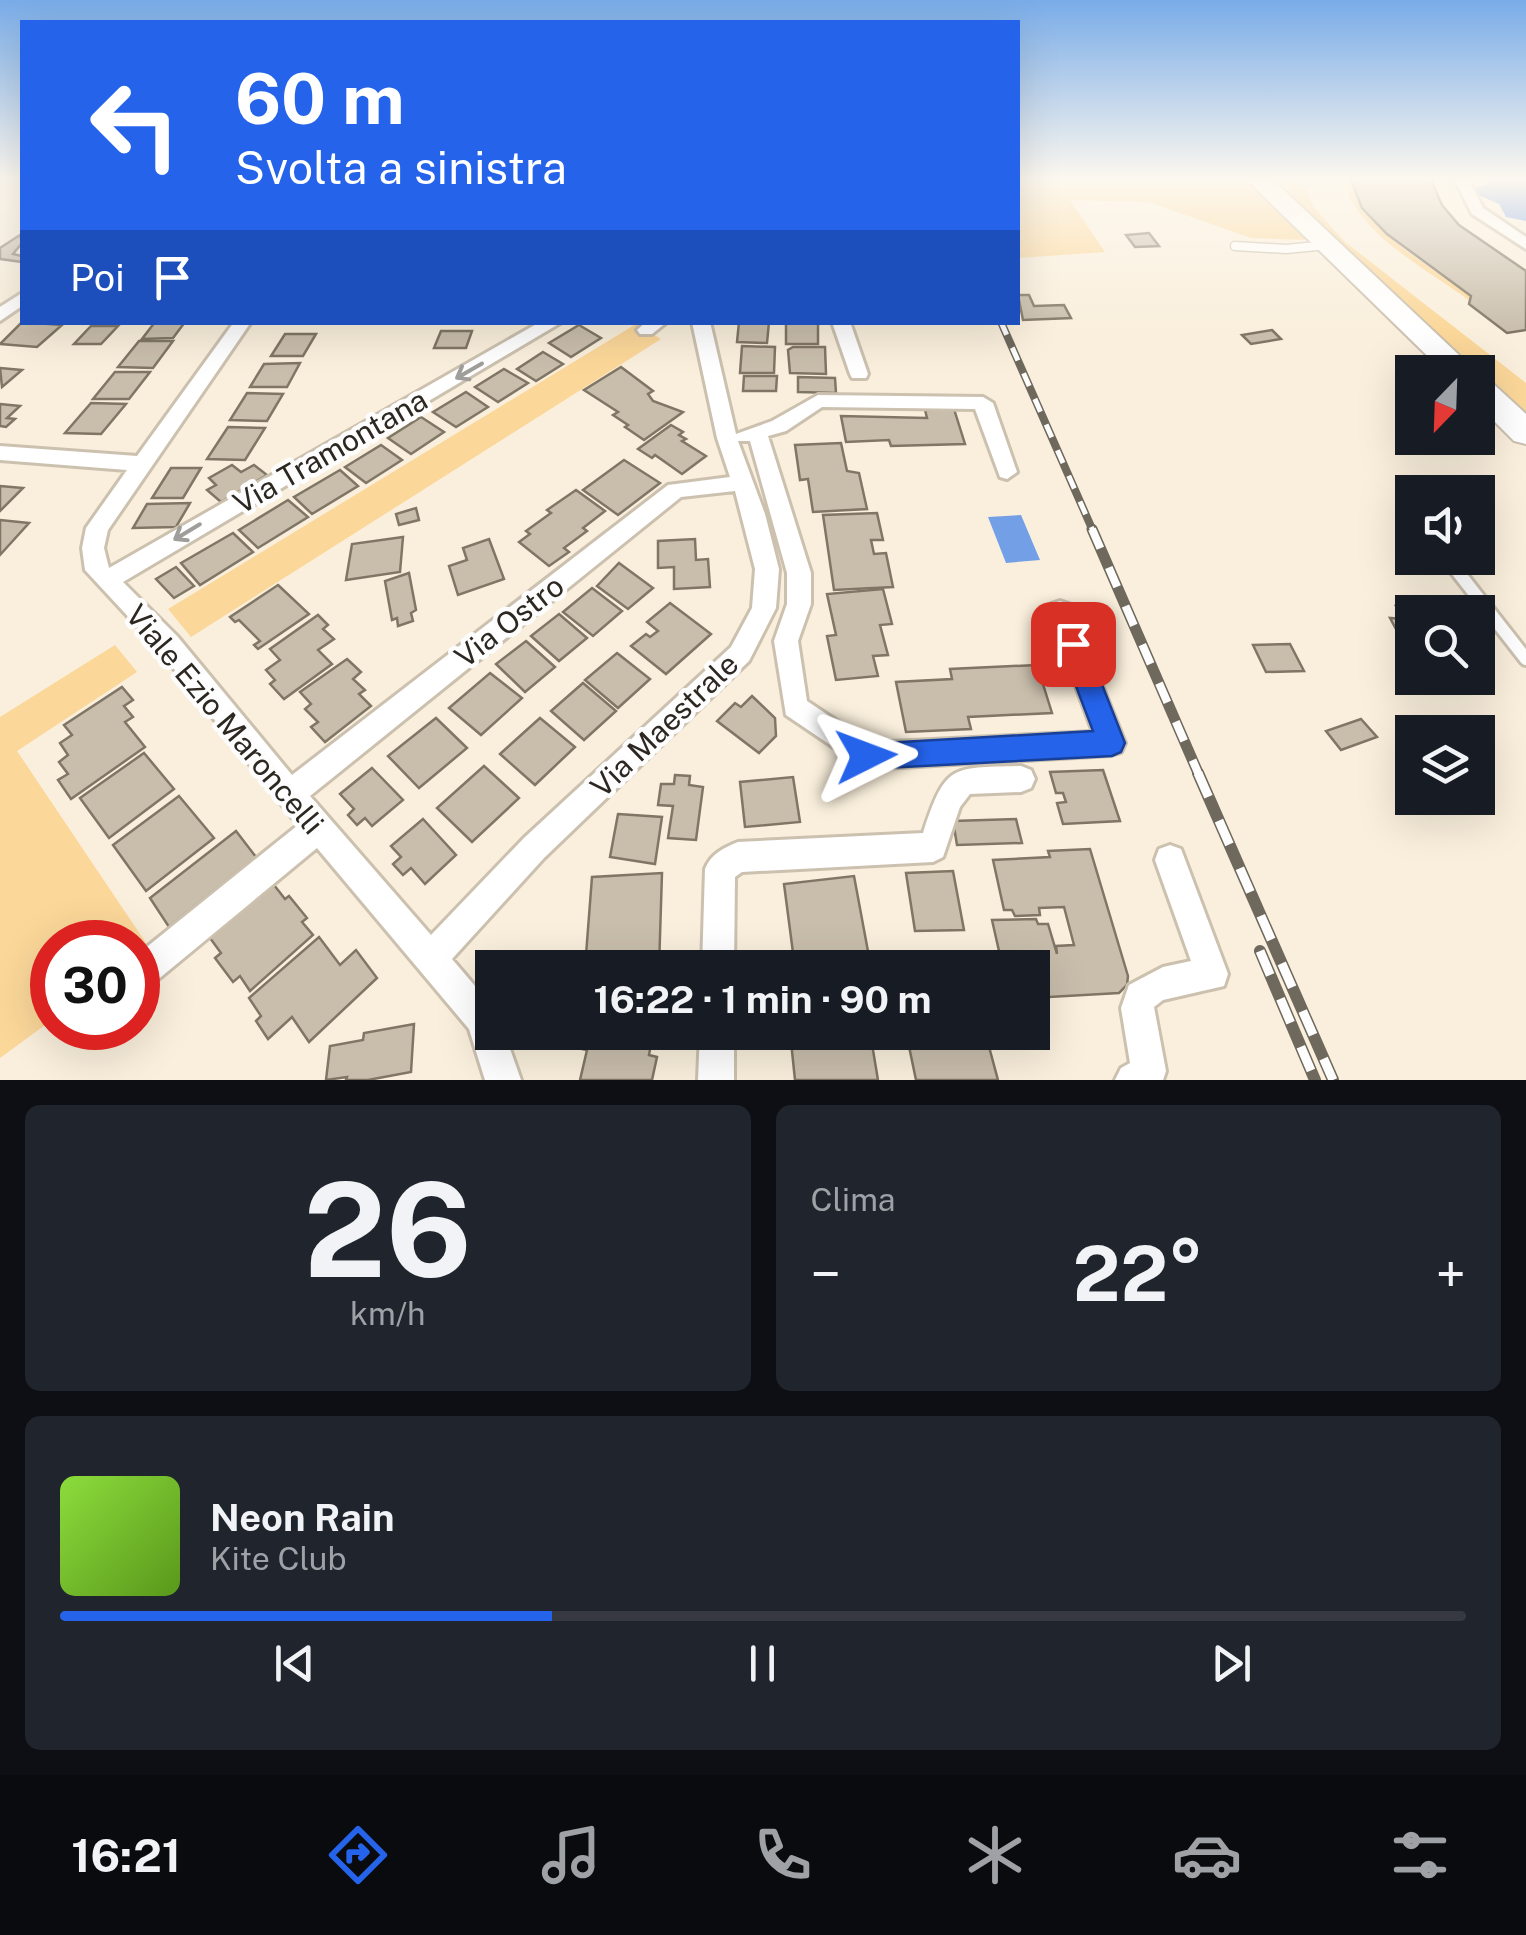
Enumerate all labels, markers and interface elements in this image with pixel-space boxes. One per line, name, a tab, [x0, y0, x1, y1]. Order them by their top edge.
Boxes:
text: 60 m	[235, 57, 405, 140]
icon: left	[70, 60, 200, 190]
text: Svolta a sinistra	[235, 141, 567, 194]
icon: arrive	[145, 250, 200, 305]
text: Poi	[70, 255, 125, 300]
north arrow	[1395, 355, 1495, 455]
map controls	[1395, 355, 1495, 815]
one-way arrow	[455, 362, 484, 382]
street label: Via Tramontana	[227, 381, 433, 521]
button: sound	[1395, 475, 1495, 575]
one-way arrow	[173, 523, 202, 543]
street label: Via Ostro	[447, 567, 571, 675]
button: search	[1395, 595, 1495, 695]
street label: Viale Ezio Maroncelli	[119, 597, 331, 841]
pin	[1031, 602, 1116, 687]
icon: arrive	[1046, 617, 1101, 672]
street label: Via Maestrale	[583, 646, 745, 804]
position arrow	[814, 704, 918, 808]
button: layers	[1395, 715, 1495, 815]
speed limit sign: 30	[30, 920, 160, 1050]
text: 16:22 · 1 min · 90 m	[593, 977, 932, 1022]
text: 26	[304, 1154, 472, 1306]
text: Clima	[811, 1181, 896, 1218]
text: 22°	[1073, 1230, 1204, 1318]
text: −	[811, 1242, 841, 1306]
text: +	[1436, 1242, 1466, 1306]
text: km/h	[350, 1295, 425, 1332]
text: Neon Rain	[210, 1495, 394, 1540]
text: Kite Club	[210, 1540, 347, 1577]
icon: previous	[267, 1636, 322, 1691]
icon: pause	[735, 1636, 790, 1691]
icon: next	[1204, 1636, 1259, 1691]
icon: directions	[323, 1820, 393, 1890]
icon: music	[536, 1820, 606, 1890]
icon: phone	[748, 1820, 818, 1890]
icon: climate	[960, 1820, 1030, 1890]
icon: car	[1172, 1820, 1242, 1890]
icon: filters	[1385, 1820, 1455, 1890]
text: 16:21	[71, 1829, 181, 1882]

